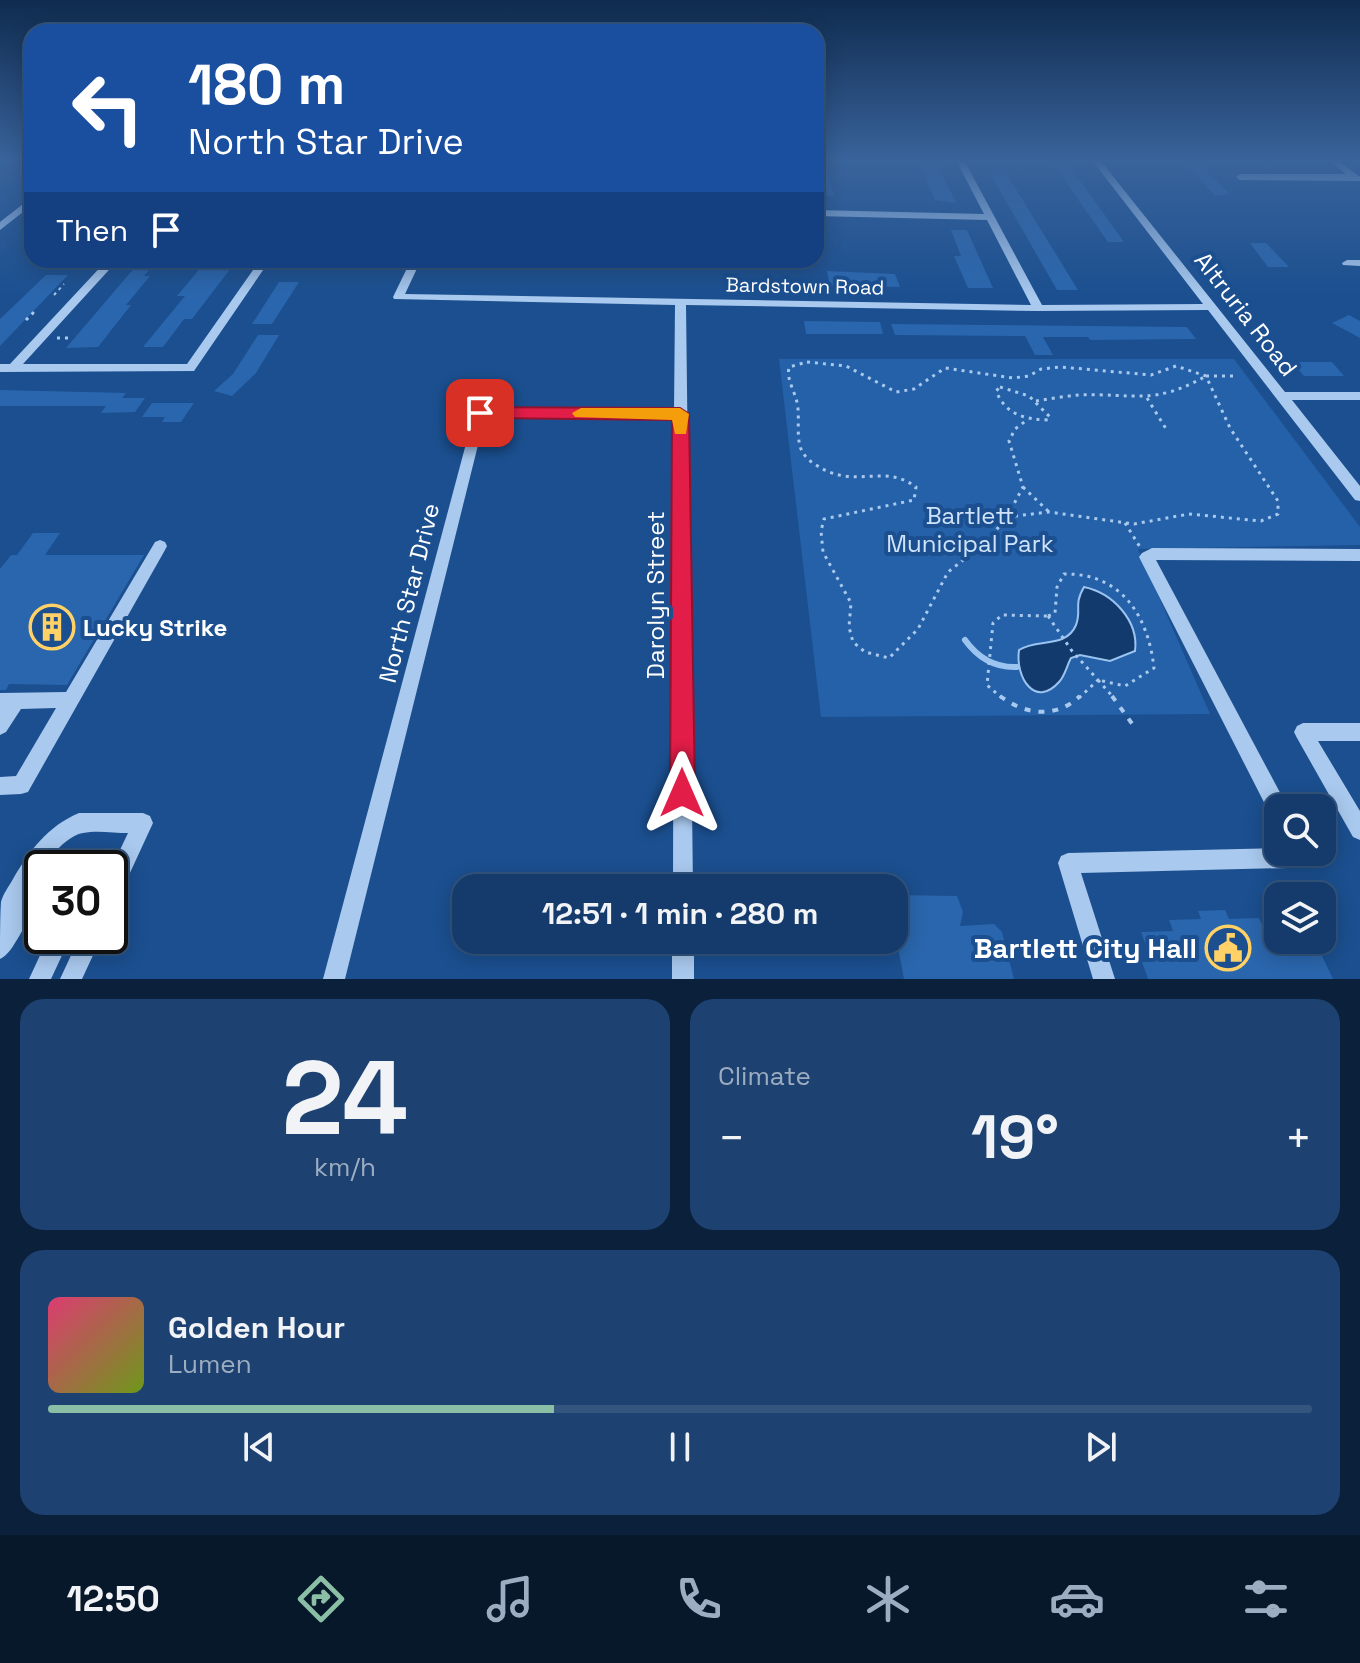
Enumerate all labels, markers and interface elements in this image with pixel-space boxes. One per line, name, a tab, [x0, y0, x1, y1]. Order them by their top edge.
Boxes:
text: 180 m	[188, 49, 345, 120]
icon: left	[56, 56, 160, 160]
text: North Star Drive	[188, 119, 464, 165]
icon: arrive	[144, 208, 188, 252]
text: Then	[56, 211, 128, 250]
street label: Altruria Road	[1188, 246, 1304, 382]
street label: Bardstown Road	[725, 272, 885, 300]
pin	[446, 379, 514, 447]
icon: arrive	[458, 391, 502, 435]
street label: North Star Drive	[372, 500, 446, 686]
park label: Bartlett Municipal Park	[886, 500, 1054, 559]
street label: Darolyn Street	[640, 511, 671, 679]
building icon: Lucky Strike	[28, 603, 76, 651]
place label: Lucky Strike	[83, 612, 227, 643]
position arrow	[640, 751, 724, 835]
map controls	[1264, 794, 1336, 954]
button: search	[1264, 794, 1336, 866]
speed limit sign: 30	[24, 850, 128, 954]
button: layers	[1264, 882, 1336, 954]
text: 12:51 · 1 min · 280 m	[542, 894, 818, 933]
public building icon: Bartlett City Hall	[1204, 924, 1252, 972]
place label: Bartlett City Hall	[974, 930, 1197, 966]
text: 24	[282, 1032, 408, 1164]
text: Climate	[718, 1059, 811, 1093]
text: 19°	[971, 1099, 1059, 1176]
text: −	[718, 1110, 745, 1166]
text: +	[1285, 1110, 1312, 1166]
text: km/h	[314, 1150, 376, 1184]
text: Golden Hour	[168, 1308, 345, 1347]
text: Lumen	[168, 1347, 252, 1381]
icon: previous	[237, 1425, 281, 1469]
icon: pause	[658, 1425, 702, 1469]
icon: next	[1079, 1425, 1123, 1469]
icon: directions	[293, 1571, 349, 1627]
icon: music	[482, 1571, 538, 1627]
icon: phone	[671, 1571, 727, 1627]
icon: climate	[860, 1571, 916, 1627]
icon: car	[1049, 1571, 1105, 1627]
icon: filters	[1238, 1571, 1294, 1627]
text: 12:50	[66, 1576, 160, 1622]

